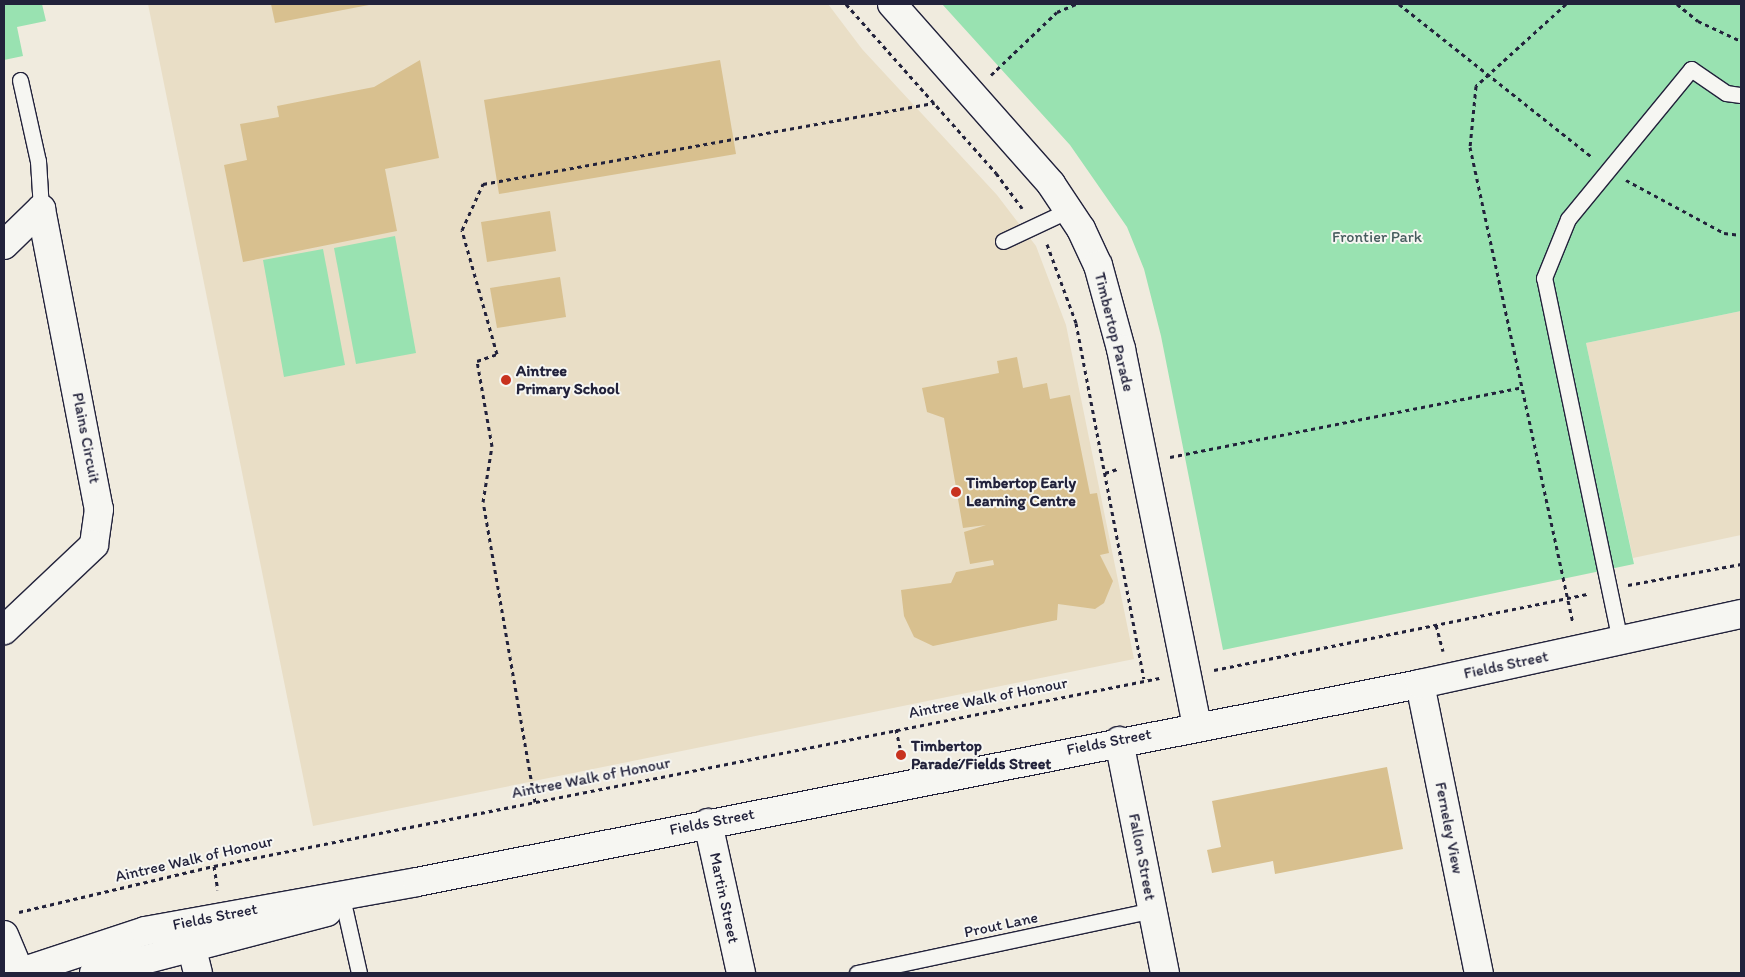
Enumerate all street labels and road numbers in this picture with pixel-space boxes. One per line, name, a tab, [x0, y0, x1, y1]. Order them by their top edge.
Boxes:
street label: Timbertop Parade	[1090, 271, 1138, 393]
street label: Plains Circuit	[68, 391, 104, 485]
street label: Fields Street	[1462, 647, 1550, 683]
street label: Aintree Walk of Honour	[907, 673, 1069, 723]
street label: Fields Street	[1065, 724, 1153, 760]
street label: Aintree Walk of Honour	[510, 753, 672, 803]
street label: Ferneley View	[1431, 780, 1467, 876]
street label: Fields Street	[668, 804, 756, 840]
street label: Fallon Street	[1124, 812, 1160, 902]
street label: Aintree Walk of Honour	[113, 831, 275, 887]
street label: Martin Street	[705, 851, 743, 945]
street label: Fields Street	[171, 899, 259, 935]
street label: Prout Lane	[962, 908, 1040, 942]

